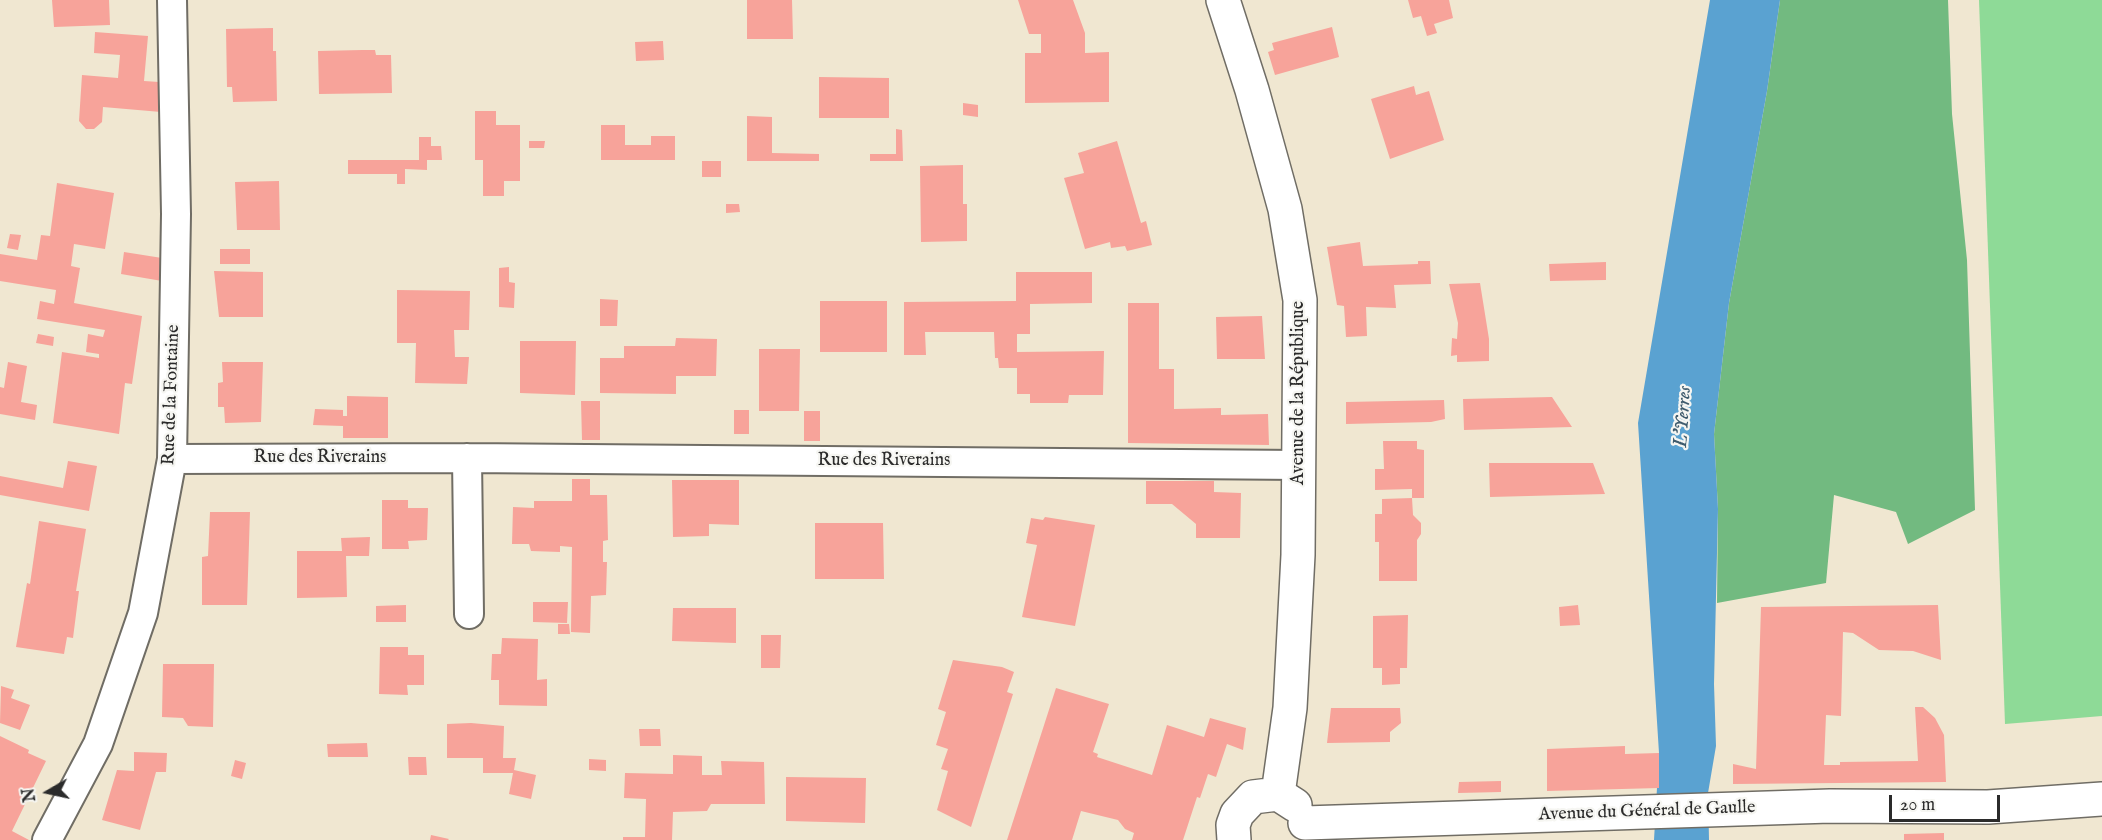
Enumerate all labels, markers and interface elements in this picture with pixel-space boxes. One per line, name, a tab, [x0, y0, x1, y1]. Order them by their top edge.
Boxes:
street label: Avenue de la République	[1288, 301, 1310, 485]
street label: Rue de la Fontaine	[159, 324, 185, 466]
water label: L'Yerres	[1670, 386, 1698, 448]
street label: Rue des Riverains	[254, 447, 386, 469]
street label: Rue des Riverains	[818, 450, 950, 472]
north arrow	[18, 762, 78, 822]
scale bar	[1892, 783, 2003, 821]
text: N	[19, 786, 41, 803]
text: 20 m	[1900, 794, 1935, 817]
street label: Avenue du Général de Gaulle	[1538, 797, 1756, 827]

